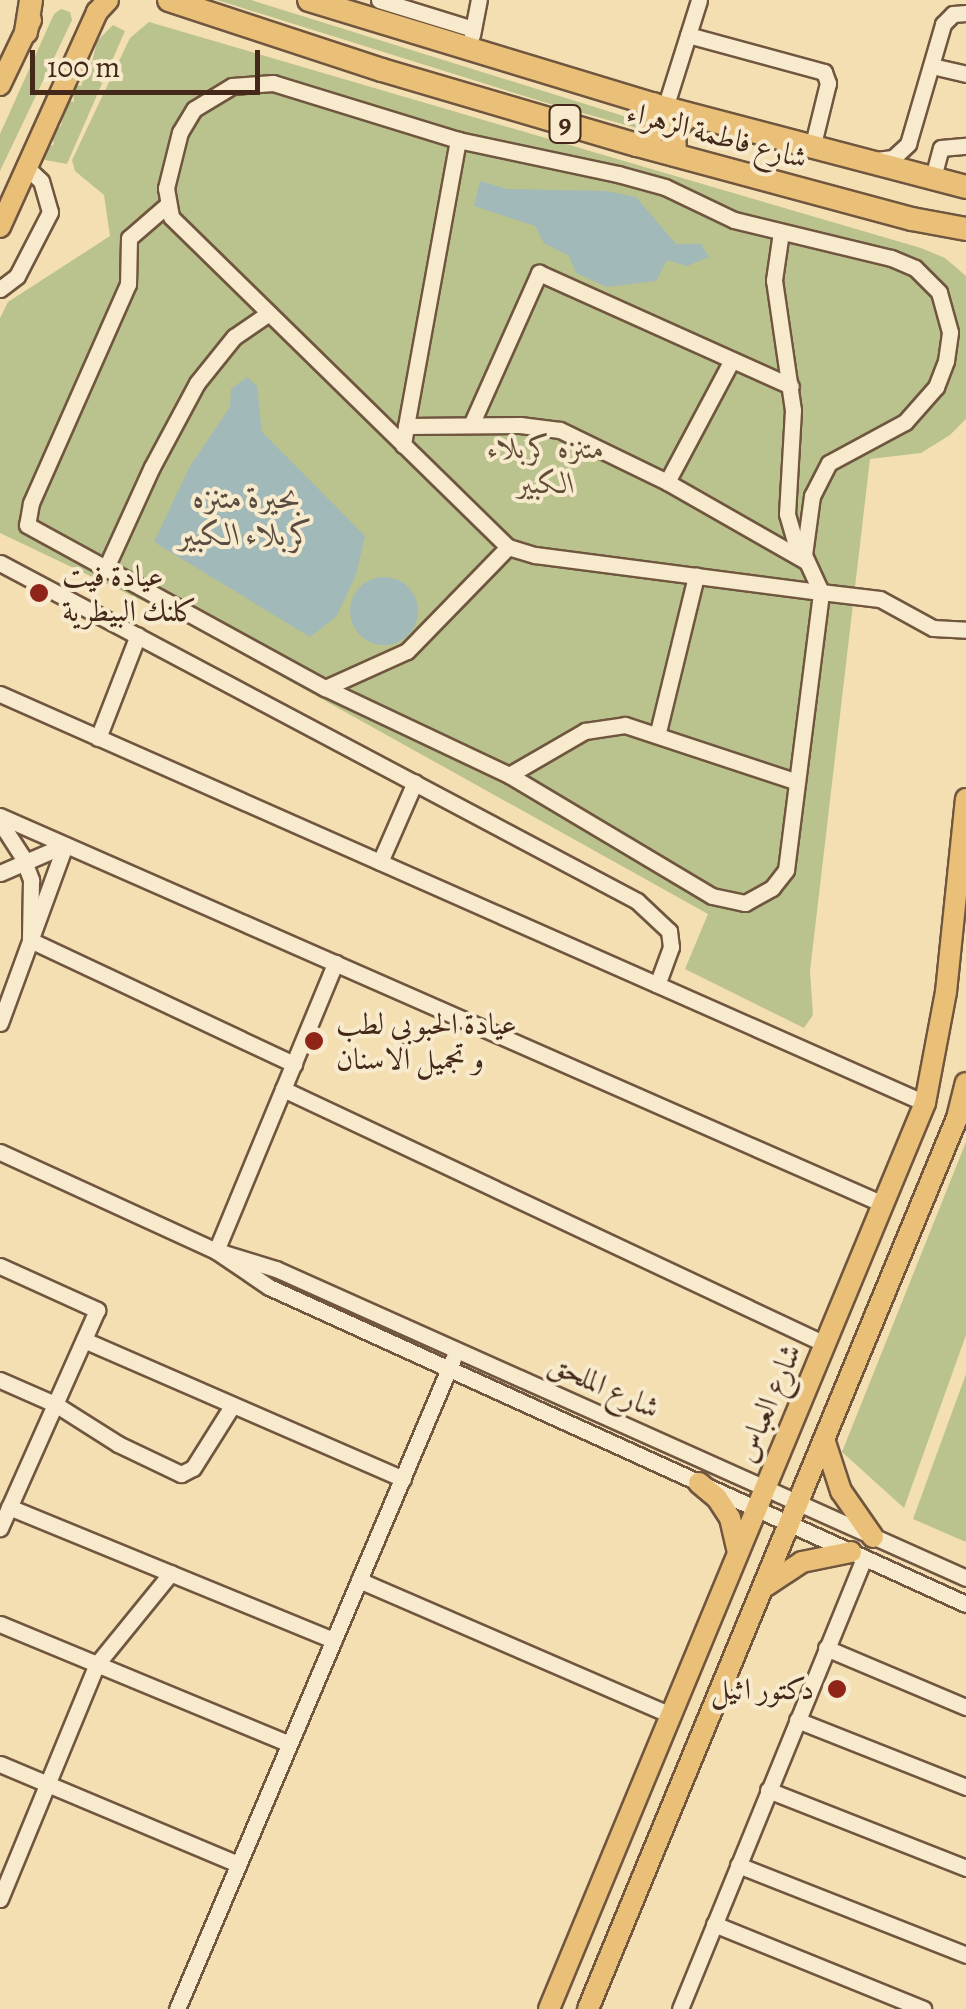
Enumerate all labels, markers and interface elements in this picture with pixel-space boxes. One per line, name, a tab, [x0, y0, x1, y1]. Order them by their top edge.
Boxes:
scale bar	[35, 30, 265, 92]
text: 100 m	[47, 47, 120, 87]
street label: شارع فاطمة الزهراء	[623, 94, 811, 176]
road number: 9	[548, 101, 582, 147]
park label: متنزه كربلاء الكبير	[487, 430, 605, 500]
water label: بحيرة متنزه كربلاء الكبير	[178, 479, 316, 554]
place label: عيادة فيت كلنك البيطرية	[62, 558, 197, 628]
marker: عيادة فيت كلنك البيطرية	[26, 580, 52, 606]
place label: عيادة الحبوبي لطب و تجميل الاسنان	[336, 1006, 517, 1076]
marker: عيادة الحبوبي لطب و تجميل الاسنان	[301, 1028, 327, 1054]
street label: شارع العباس	[727, 1339, 809, 1467]
street label: شارع الملحق	[543, 1346, 665, 1426]
place label: دكتور اثيل	[711, 1671, 814, 1707]
marker: دكتور اثيل	[824, 1676, 850, 1702]

